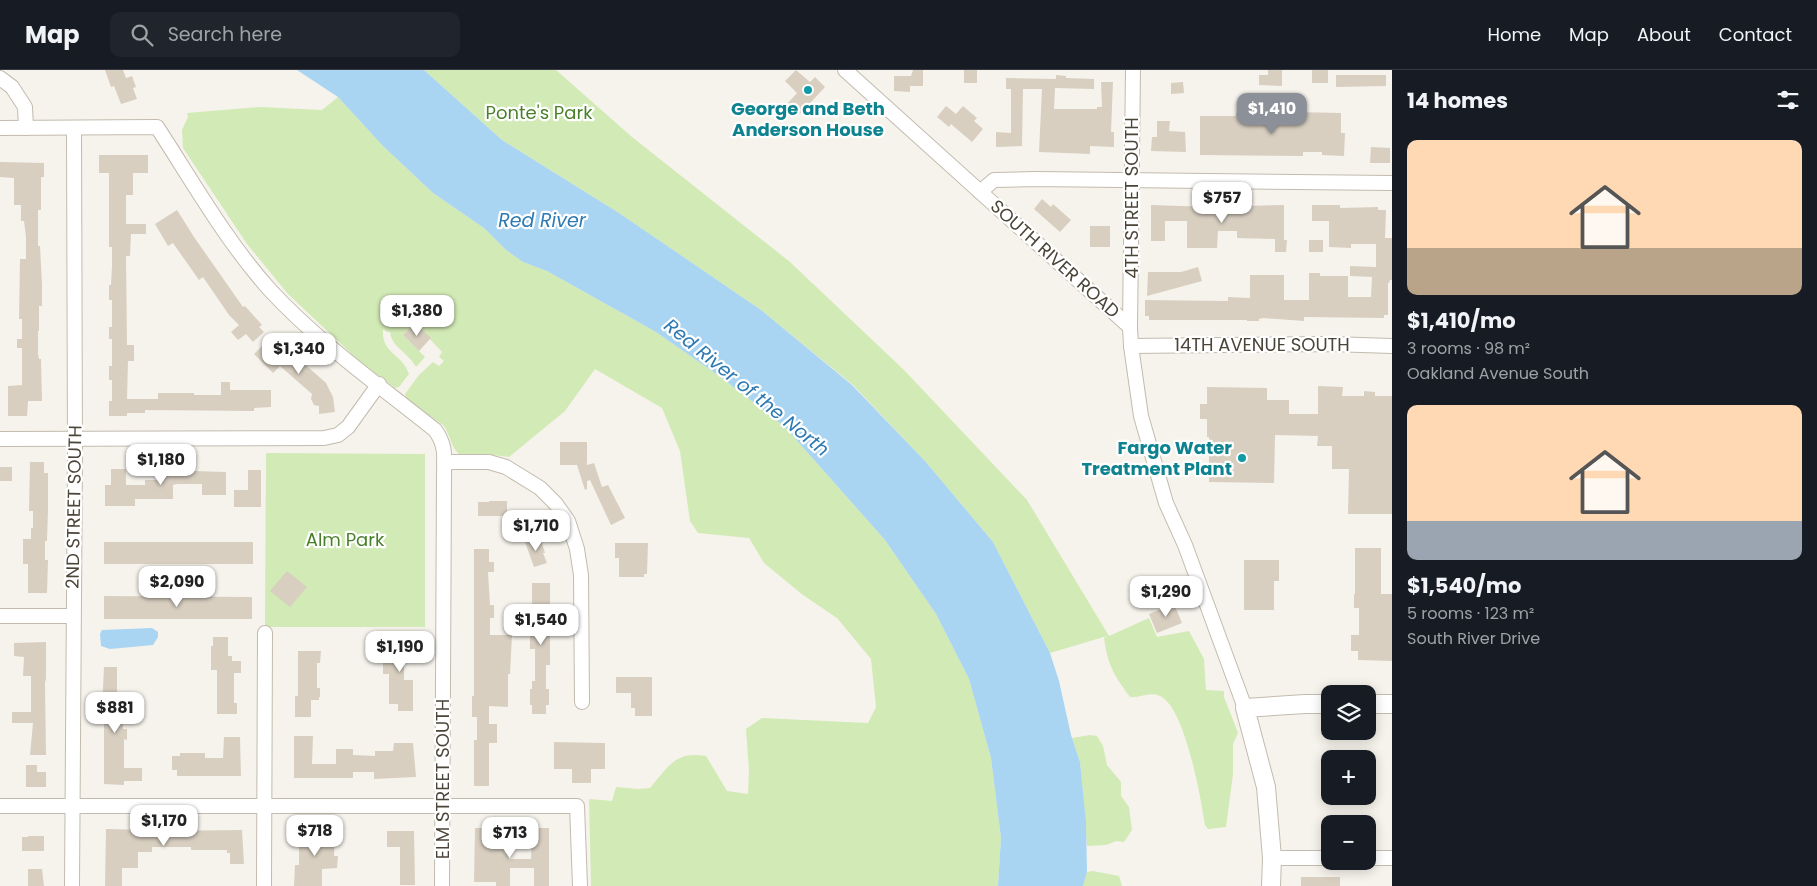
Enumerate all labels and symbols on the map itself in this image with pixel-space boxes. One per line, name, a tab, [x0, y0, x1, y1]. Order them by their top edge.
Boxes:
marker: George and Beth Anderson House	[802, 84, 814, 96]
pin: $1,410	[1231, 92, 1313, 135]
place label: George and Beth Anderson House	[731, 96, 885, 142]
park label: Ponte's Park	[486, 100, 593, 125]
street label: 4TH STREET SOUTH	[1119, 117, 1144, 279]
pin: $757	[1192, 182, 1252, 224]
street label: SOUTH RIVER ROAD	[985, 194, 1126, 324]
water label: Red River	[498, 207, 587, 234]
pin: $1,380	[376, 294, 458, 337]
water label: Red River of the North	[658, 312, 835, 463]
pin: $1,340	[258, 332, 340, 375]
street label: 14TH AVENUE SOUTH	[1174, 332, 1350, 357]
street label: 2ND STREET SOUTH	[60, 425, 87, 589]
place label: Fargo Water Treatment Plant	[1081, 435, 1232, 481]
pin: $1,180	[120, 444, 202, 486]
marker: Fargo Water Treatment Plant	[1236, 452, 1248, 464]
pin: $1,710	[495, 510, 577, 552]
park label: Alm Park	[306, 527, 385, 552]
pin: $2,090	[136, 566, 218, 608]
pin: $1,290	[1125, 576, 1207, 618]
pin: $1,540	[500, 604, 582, 646]
pin: $1,190	[359, 630, 441, 673]
pin: $881	[85, 692, 145, 734]
street label: ELM STREET SOUTH	[430, 699, 455, 859]
pin: $1,170	[123, 804, 205, 847]
pin: $718	[285, 814, 345, 857]
pin: $713	[480, 816, 540, 859]

